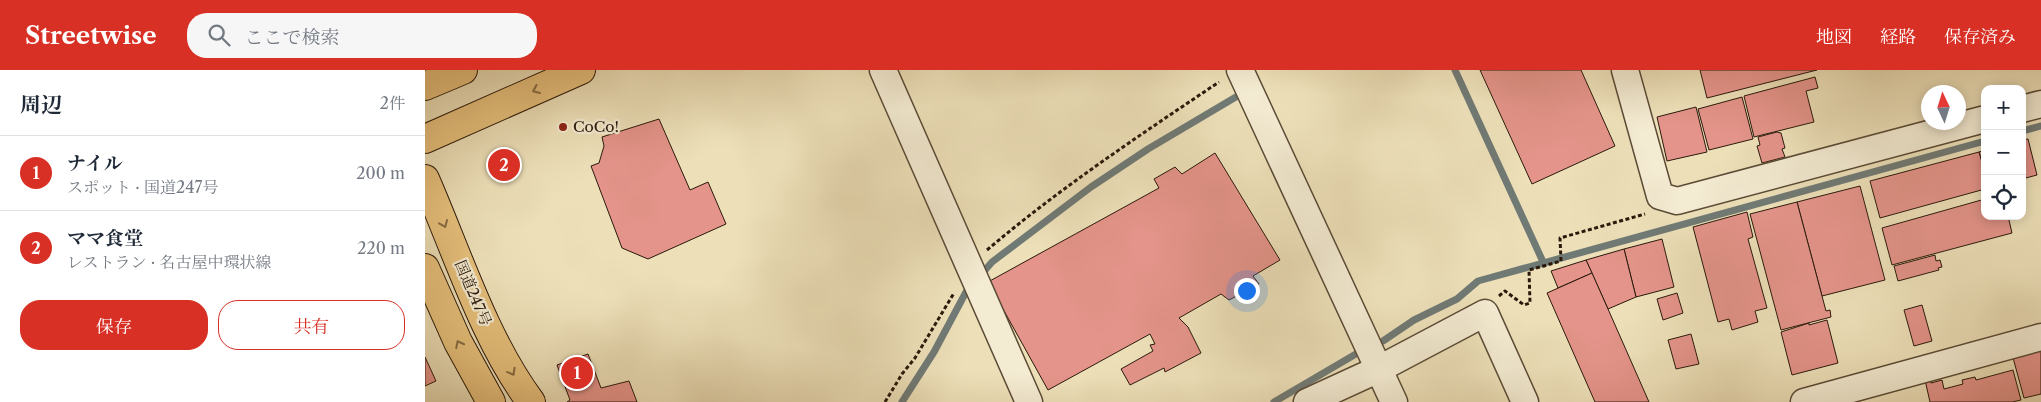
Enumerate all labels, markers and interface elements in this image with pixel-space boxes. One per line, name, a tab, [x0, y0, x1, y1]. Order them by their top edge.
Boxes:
search box	[187, 13, 537, 58]
text: Streetwise	[25, 21, 157, 50]
icon: search	[205, 21, 233, 49]
text: ここで検索	[245, 26, 340, 49]
text: 地図	[1816, 26, 1852, 48]
text: 経路	[1880, 26, 1916, 48]
text: 保存済み	[1944, 26, 2016, 48]
one-way arrow	[532, 83, 541, 94]
north arrow	[1921, 85, 1966, 130]
map controls	[1981, 85, 2026, 220]
button: +	[1981, 85, 2026, 130]
text: 周辺	[20, 92, 62, 117]
text: 2件	[380, 93, 405, 113]
place label: CoCo!	[573, 117, 619, 136]
marker: CoCo!	[557, 121, 569, 133]
button: −	[1981, 130, 2026, 175]
pin: 2	[488, 146, 520, 184]
text: ナイル	[67, 152, 123, 175]
text: 1	[32, 163, 40, 183]
text: 200 m	[356, 163, 405, 183]
button: locate	[1981, 175, 2026, 220]
text: スポット · 国道247号	[67, 177, 218, 197]
one-way arrow	[438, 219, 448, 228]
text: ママ食堂	[67, 227, 143, 250]
text: 2	[31, 238, 41, 258]
text: 220 m	[357, 238, 405, 258]
text: レストラン · 名古屋中環状線	[67, 252, 272, 272]
street label: 国道247号	[451, 257, 496, 329]
your location	[1234, 278, 1260, 304]
button: 保存	[20, 300, 208, 350]
button: 共有	[218, 300, 405, 350]
one-way arrow	[455, 340, 465, 349]
pin: 1	[561, 354, 593, 392]
one-way arrow	[506, 366, 516, 375]

